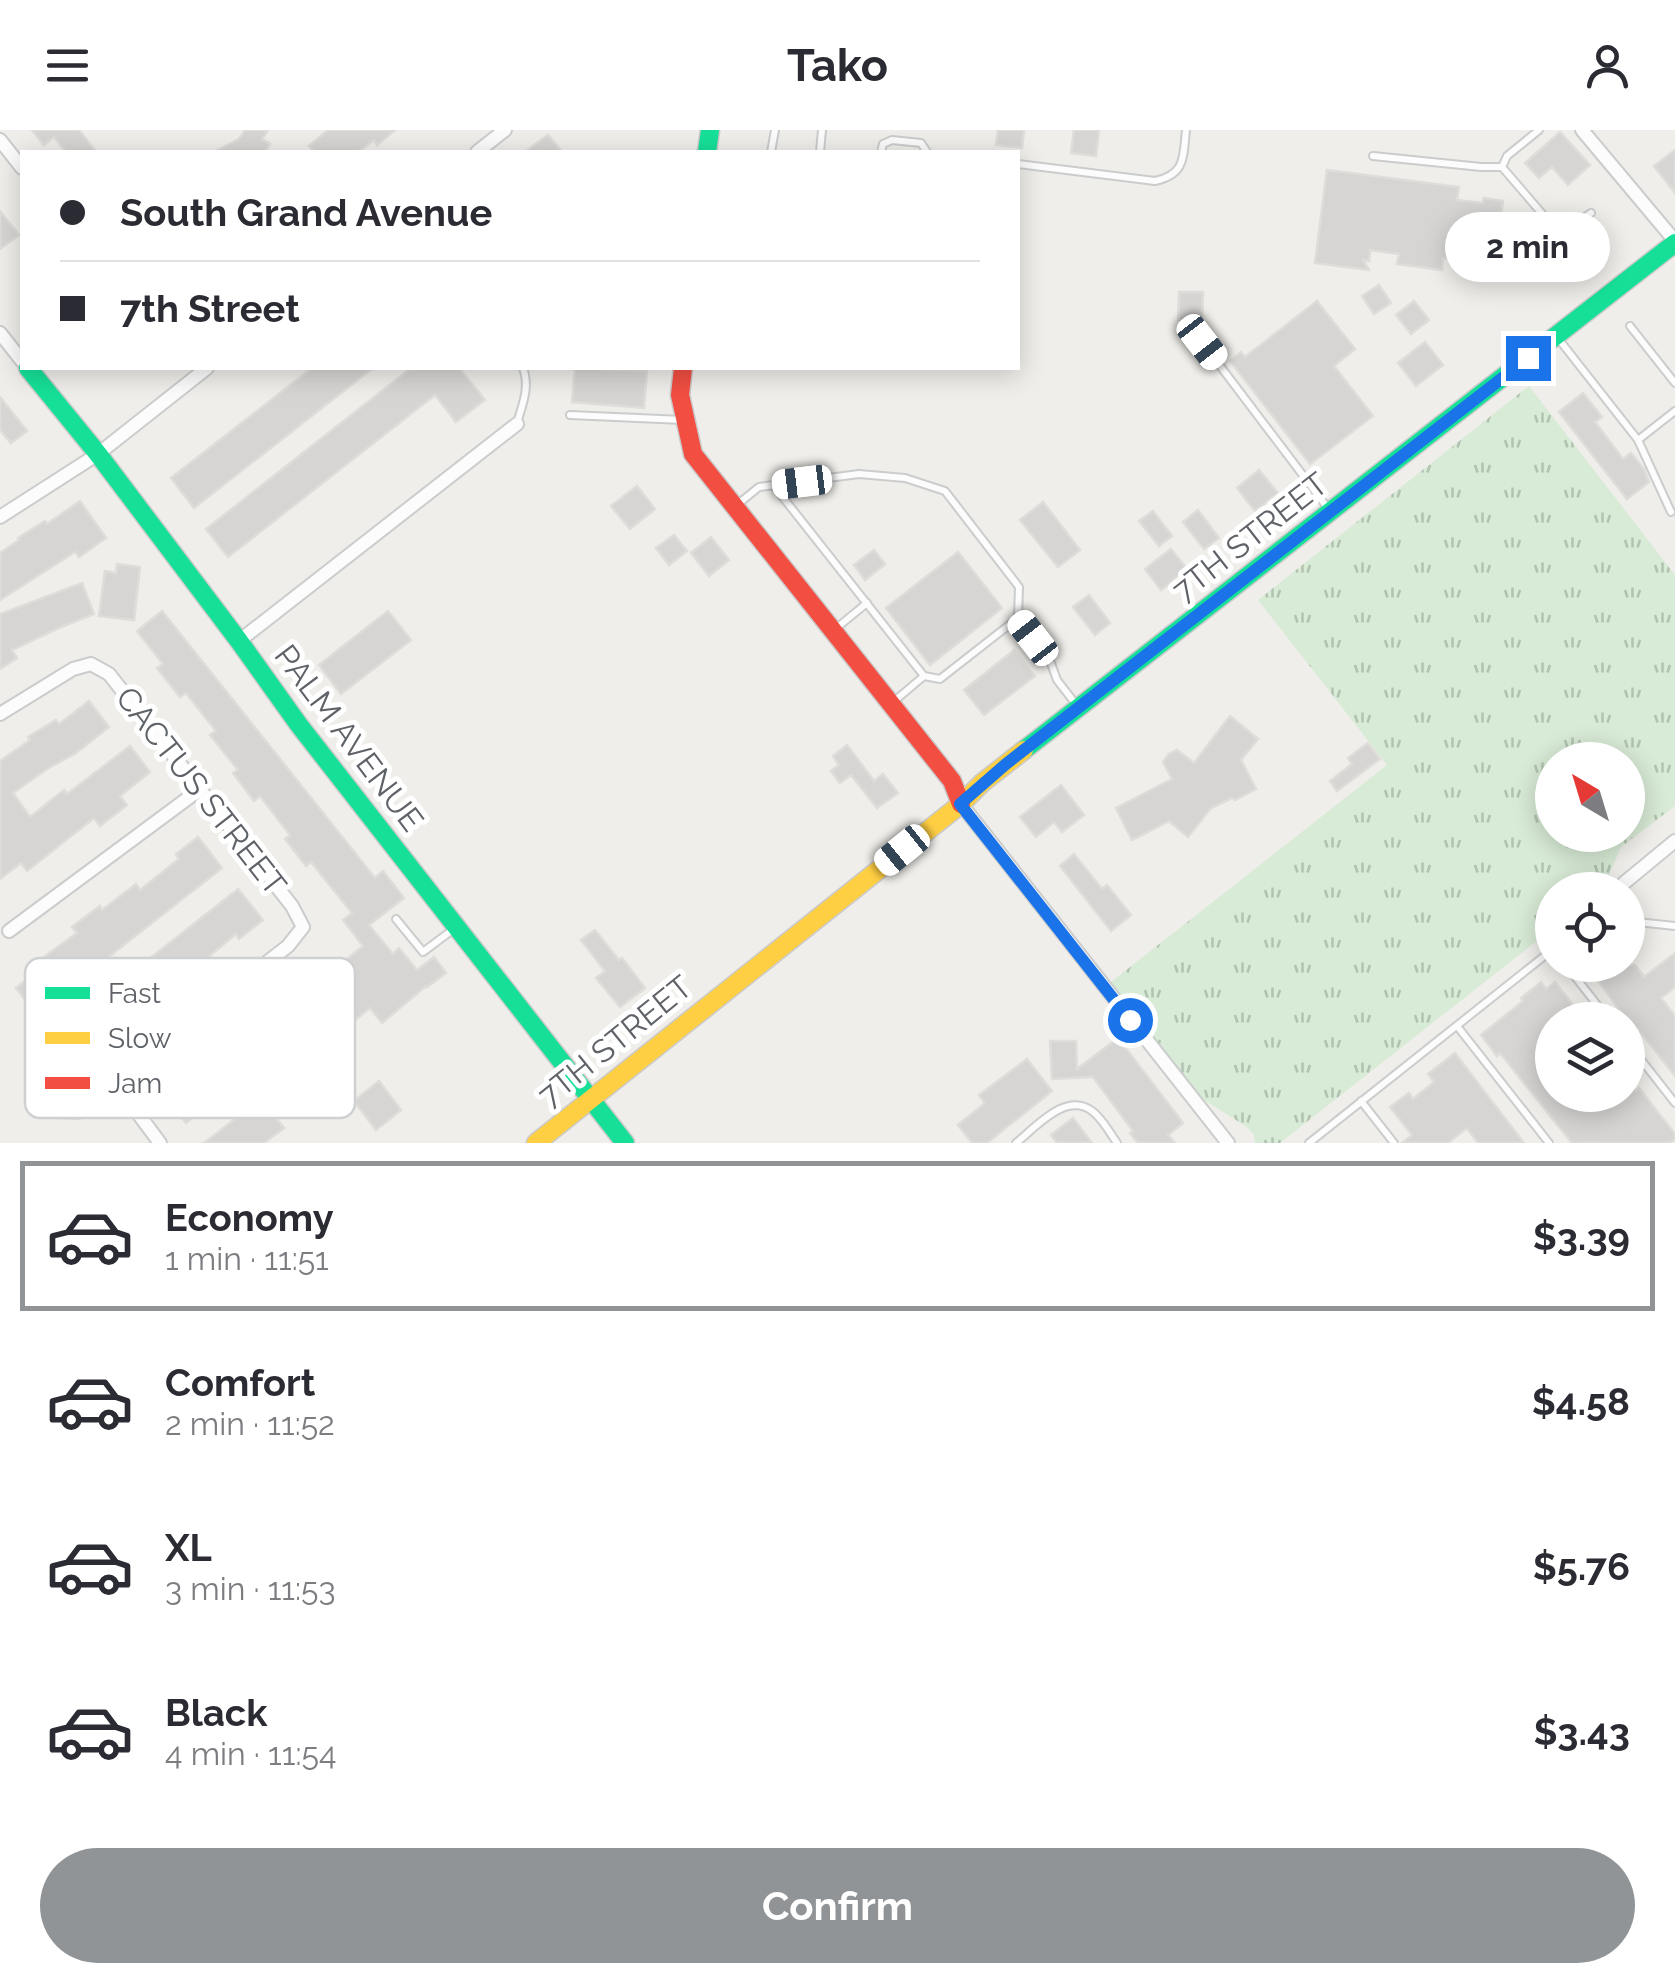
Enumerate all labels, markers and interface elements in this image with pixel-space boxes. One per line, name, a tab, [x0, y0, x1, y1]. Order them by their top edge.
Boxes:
icon: menu	[40, 38, 95, 93]
icon: person	[1580, 38, 1635, 93]
text: Tako	[787, 39, 888, 92]
text: South Grand Avenue	[120, 190, 492, 235]
callout: 2 min	[1446, 213, 1610, 283]
text: 2 min	[1486, 228, 1569, 265]
text: 7th Street	[120, 286, 300, 331]
car	[1172, 309, 1232, 375]
route end	[1506, 336, 1551, 381]
car	[770, 463, 834, 501]
street label: 7TH STREET	[1165, 465, 1334, 609]
car	[1003, 605, 1063, 671]
street label: PALM AVENUE	[267, 637, 431, 838]
street label: CACTUS STREET	[109, 679, 294, 902]
north arrow	[1535, 742, 1645, 852]
map controls	[1535, 742, 1645, 1112]
car	[869, 819, 935, 881]
button: locate	[1535, 872, 1645, 982]
legend	[25, 958, 355, 1118]
street label: 7TH STREET	[531, 968, 699, 1114]
text: Fast	[108, 977, 161, 1010]
route start	[1108, 998, 1153, 1043]
button: layers	[1535, 1002, 1645, 1112]
text: Slow	[108, 1022, 172, 1055]
text: Jam	[108, 1067, 162, 1100]
icon: car	[45, 1191, 135, 1281]
text: Economy	[165, 1195, 334, 1240]
text: $3.39	[1533, 1214, 1630, 1259]
text: 1 min · 11:51	[165, 1240, 329, 1277]
icon: car	[45, 1356, 135, 1446]
text: Comfort	[165, 1360, 315, 1405]
text: $4.58	[1532, 1379, 1630, 1424]
text: 2 min · 11:52	[165, 1405, 335, 1442]
icon: car	[45, 1521, 135, 1611]
text: XL	[165, 1525, 212, 1570]
text: $5.76	[1533, 1544, 1630, 1589]
text: 3 min · 11:53	[165, 1570, 336, 1607]
icon: car	[45, 1686, 135, 1776]
text: Black	[165, 1690, 267, 1735]
text: $3.43	[1533, 1709, 1630, 1754]
text: 4 min · 11:54	[165, 1735, 336, 1772]
button: Confirm	[40, 1848, 1635, 1963]

